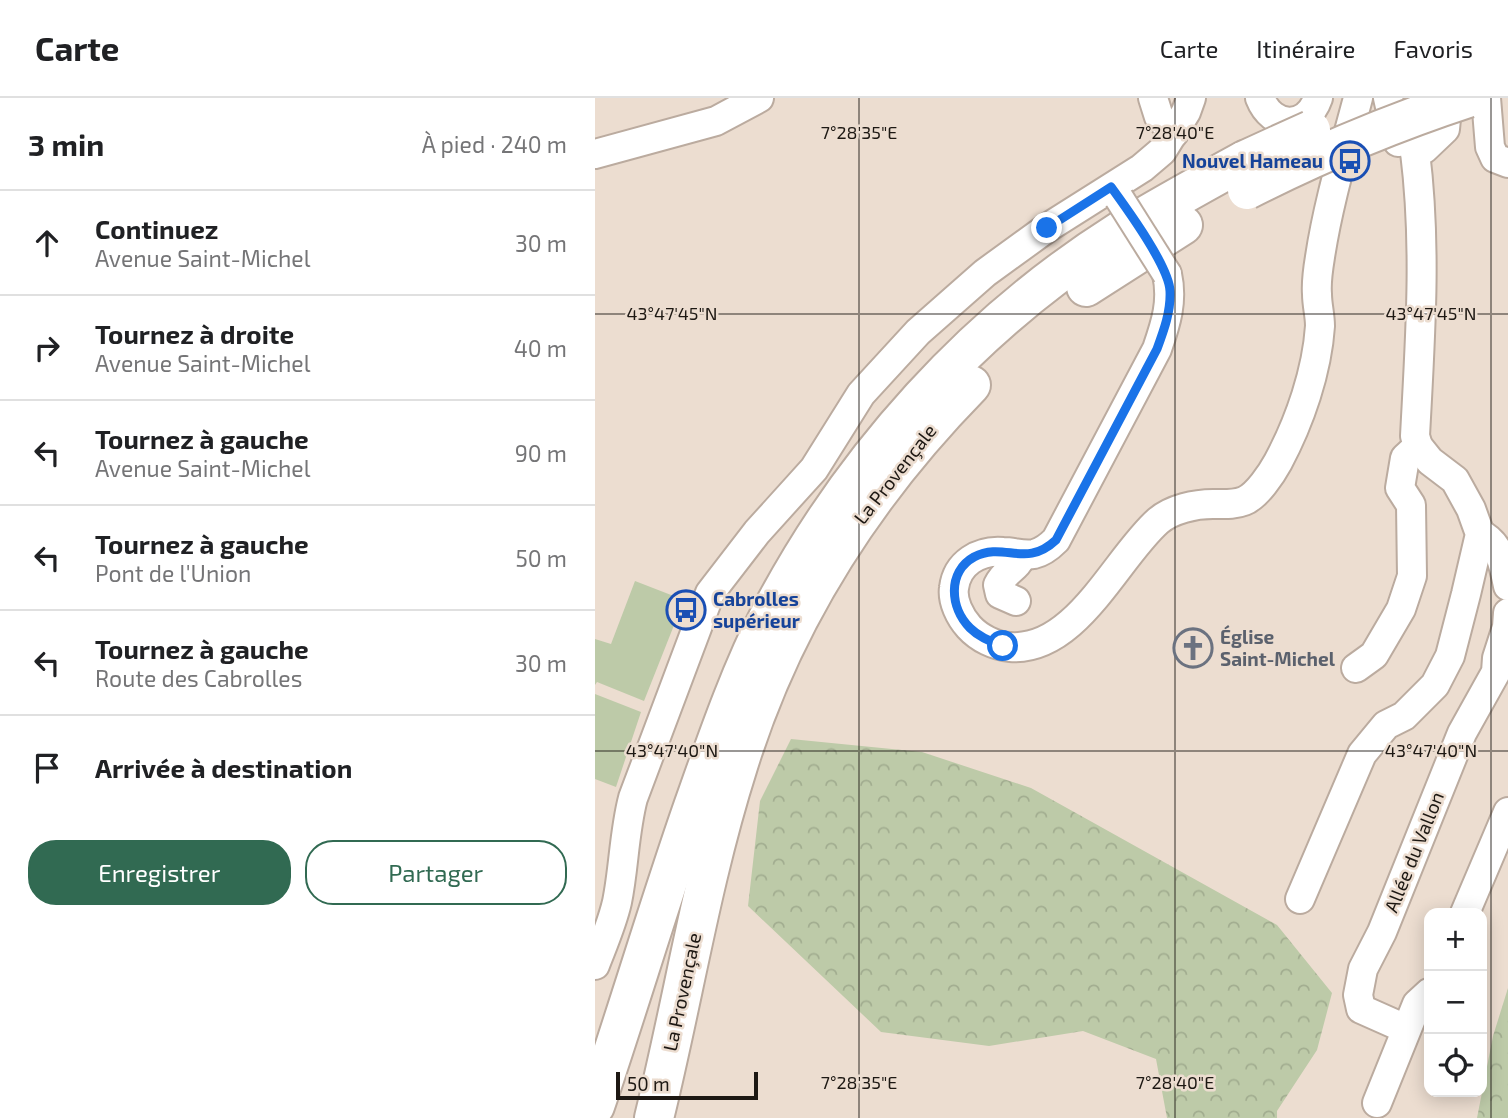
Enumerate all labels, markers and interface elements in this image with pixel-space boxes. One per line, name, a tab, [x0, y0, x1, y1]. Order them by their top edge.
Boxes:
text: Carte	[35, 28, 119, 68]
text: Carte	[1160, 34, 1218, 63]
text: Itinéraire	[1256, 34, 1355, 63]
text: Favoris	[1393, 34, 1473, 63]
text: 7°28'35"E	[821, 121, 897, 143]
text: 7°28'40"E	[1136, 121, 1214, 143]
text: 3 min	[28, 126, 104, 162]
text: À pied · 240 m	[422, 130, 567, 158]
bus stop icon: Nouvel Hameau	[1329, 140, 1371, 182]
place label: Nouvel Hameau	[1182, 149, 1323, 172]
route end	[1031, 212, 1062, 243]
text: Continuez	[95, 213, 218, 244]
icon: ahead	[28, 224, 66, 262]
text: 30 m	[515, 229, 567, 257]
text: Avenue Saint-Michel	[95, 244, 311, 272]
text: 43°47'45"N	[626, 302, 718, 324]
text: 43°47'45"N	[1385, 302, 1477, 324]
text: Tournez à droite	[95, 318, 294, 349]
icon: right	[28, 329, 66, 367]
text: 40 m	[514, 334, 567, 362]
text: Avenue Saint-Michel	[95, 349, 311, 377]
street label: La Provençale	[848, 419, 942, 529]
text: Tournez à gauche	[95, 423, 309, 454]
icon: left	[28, 434, 66, 472]
text: 90 m	[515, 439, 567, 467]
text: Avenue Saint-Michel	[95, 454, 311, 482]
text: Tournez à gauche	[95, 528, 309, 559]
icon: left	[28, 539, 66, 577]
text: 50 m	[516, 544, 567, 572]
text: Pont de l'Union	[95, 559, 251, 587]
place label: Cabrolles supérieur	[713, 587, 800, 632]
bus stop icon: Cabrolles supérieur	[665, 589, 707, 631]
place label: Église Saint-Michel	[1220, 624, 1336, 670]
church icon: Église Saint-Michel	[1172, 627, 1214, 669]
route start	[987, 630, 1018, 661]
text: Tournez à gauche	[95, 633, 309, 664]
icon: left	[28, 644, 66, 682]
text: 30 m	[515, 649, 567, 677]
text: Route des Cabrolles	[95, 664, 302, 692]
text: 43°47'40"N	[626, 739, 718, 761]
text: 43°47'40"N	[1385, 739, 1477, 761]
icon: arrive	[28, 749, 66, 787]
text: Arrivée à destination	[95, 752, 352, 783]
street label: Allée du Vallon	[1379, 788, 1448, 915]
button: Enregistrer	[28, 840, 291, 905]
button: Partager	[305, 840, 567, 905]
map controls	[1424, 908, 1487, 1097]
button: +	[1424, 908, 1487, 971]
street label: La Provençale	[658, 931, 706, 1053]
button: −	[1424, 971, 1487, 1034]
button: locate	[1424, 1034, 1487, 1097]
scale bar	[616, 1069, 758, 1101]
text: 7°28'35"E	[821, 1071, 897, 1093]
text: 7°28'40"E	[1136, 1071, 1214, 1093]
text: 50 m	[627, 1072, 670, 1095]

